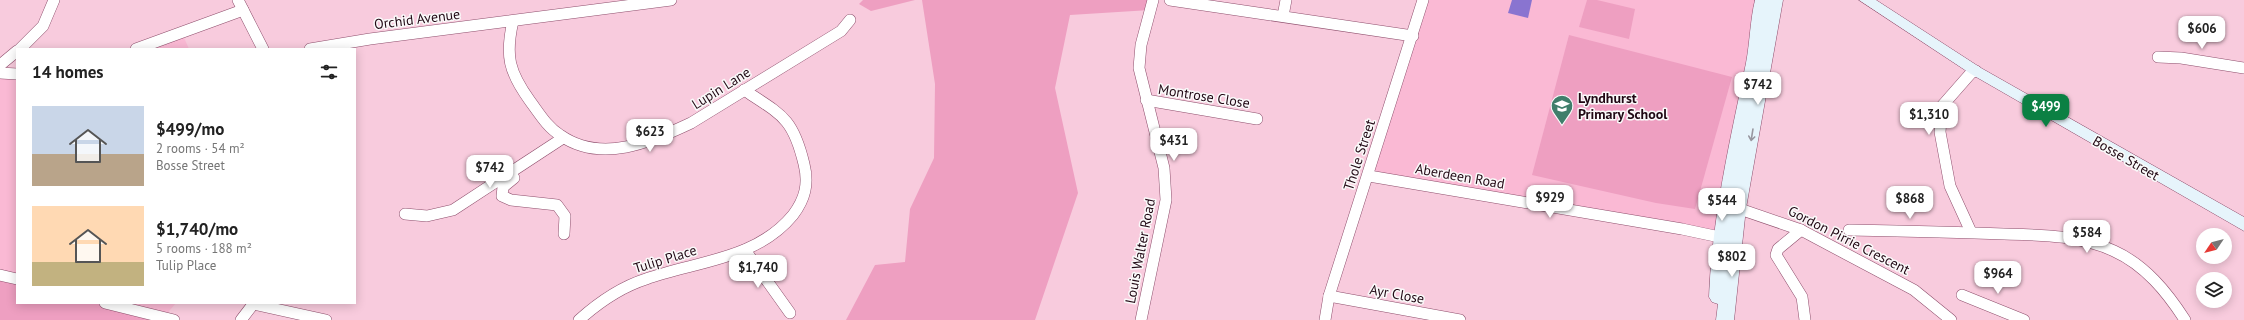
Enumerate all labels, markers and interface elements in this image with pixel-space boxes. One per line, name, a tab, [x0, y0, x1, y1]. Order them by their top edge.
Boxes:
street label: Orchid Avenue	[373, 5, 461, 33]
pin: $606	[2178, 16, 2226, 50]
text: $606	[2187, 20, 2217, 37]
text: 14 homes	[32, 61, 103, 83]
icon: filters	[318, 61, 340, 83]
street label: Lupin Lane	[688, 63, 754, 113]
pin: $742	[1734, 72, 1782, 106]
text: $742	[1743, 76, 1773, 93]
street label: Montrose Close	[1157, 80, 1251, 112]
place label: Lyndhurst Primary School	[1578, 89, 1668, 123]
school or university icon: Lyndhurst Primary School	[1549, 93, 1575, 126]
pin: $499	[2022, 94, 2070, 128]
text: $499	[2031, 98, 2061, 115]
pin: $1,310	[1896, 102, 1962, 136]
text: $1,310	[1909, 106, 1949, 123]
street label: Thole Street	[1339, 117, 1379, 193]
text: $499/mo	[156, 118, 224, 140]
pin: $623	[626, 119, 674, 153]
icon: home	[64, 122, 112, 170]
text: $623	[635, 123, 665, 140]
pin: $431	[1150, 128, 1198, 162]
one-way arrow	[1748, 128, 1756, 141]
text: $431	[1159, 132, 1189, 149]
street label: Bosse Street	[2089, 132, 2163, 184]
text: 2 rooms · 54 m²	[156, 140, 245, 157]
pin: $742	[466, 155, 514, 189]
text: Bosse Street	[156, 157, 225, 174]
text: $742	[475, 159, 505, 176]
street label: Aberdeen Road	[1414, 159, 1506, 193]
pin: $929	[1526, 185, 1574, 219]
pin: $868	[1886, 186, 1934, 220]
pin: $544	[1698, 188, 1746, 222]
text: $929	[1535, 189, 1565, 206]
text: $868	[1895, 190, 1925, 207]
text: $544	[1707, 192, 1737, 209]
street label: Louis Walter Road	[1121, 197, 1159, 305]
street label: Gordon Pirrie Crescent	[1785, 202, 1913, 279]
text: $1,740/mo	[156, 218, 238, 240]
pin: $584	[2063, 220, 2111, 254]
icon: home	[64, 222, 112, 270]
text: $584	[2072, 224, 2102, 241]
north arrow	[2196, 228, 2232, 264]
map controls	[2196, 228, 2232, 308]
text: 5 rooms · 188 m²	[156, 240, 252, 257]
street label: Tulip Place	[631, 241, 699, 277]
pin: $802	[1708, 244, 1756, 278]
text: $802	[1717, 248, 1747, 265]
pin: $1,740	[725, 255, 791, 289]
text: Tulip Place	[156, 257, 216, 274]
text: $1,740	[738, 259, 778, 276]
pin: $964	[1974, 261, 2022, 295]
text: $964	[1983, 265, 2013, 282]
button: layers	[2196, 272, 2232, 308]
street label: Ayr Close	[1368, 280, 1426, 308]

